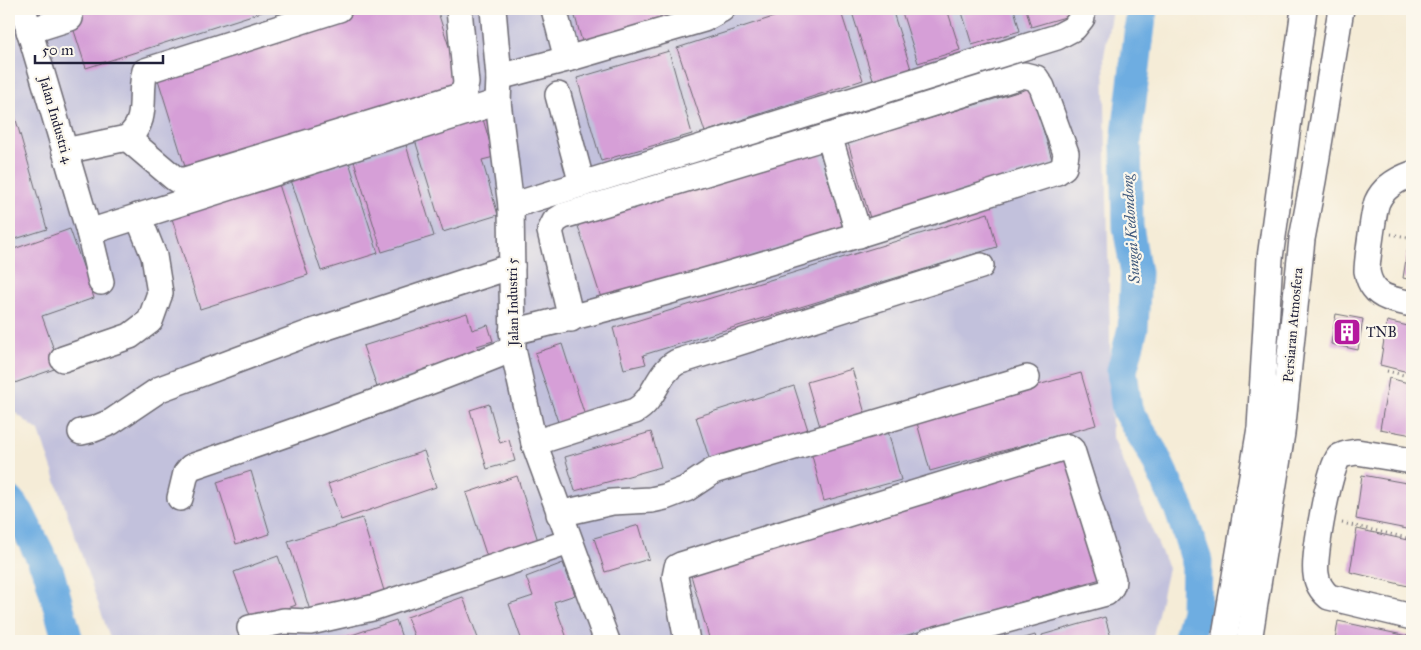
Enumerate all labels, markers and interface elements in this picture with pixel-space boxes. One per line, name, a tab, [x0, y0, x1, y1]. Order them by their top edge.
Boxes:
scale bar	[35, 32, 162, 64]
text: 50 m	[42, 41, 74, 59]
street label: Jalan Industri 4	[34, 73, 77, 167]
water label: Sungai Kedondong	[1118, 173, 1144, 285]
street label: Jalan Industri 5	[504, 257, 523, 348]
street label: Persiaran Atmosfera	[1280, 267, 1306, 383]
building icon: TNB	[1332, 317, 1362, 347]
place label: TNB	[1366, 324, 1397, 341]

